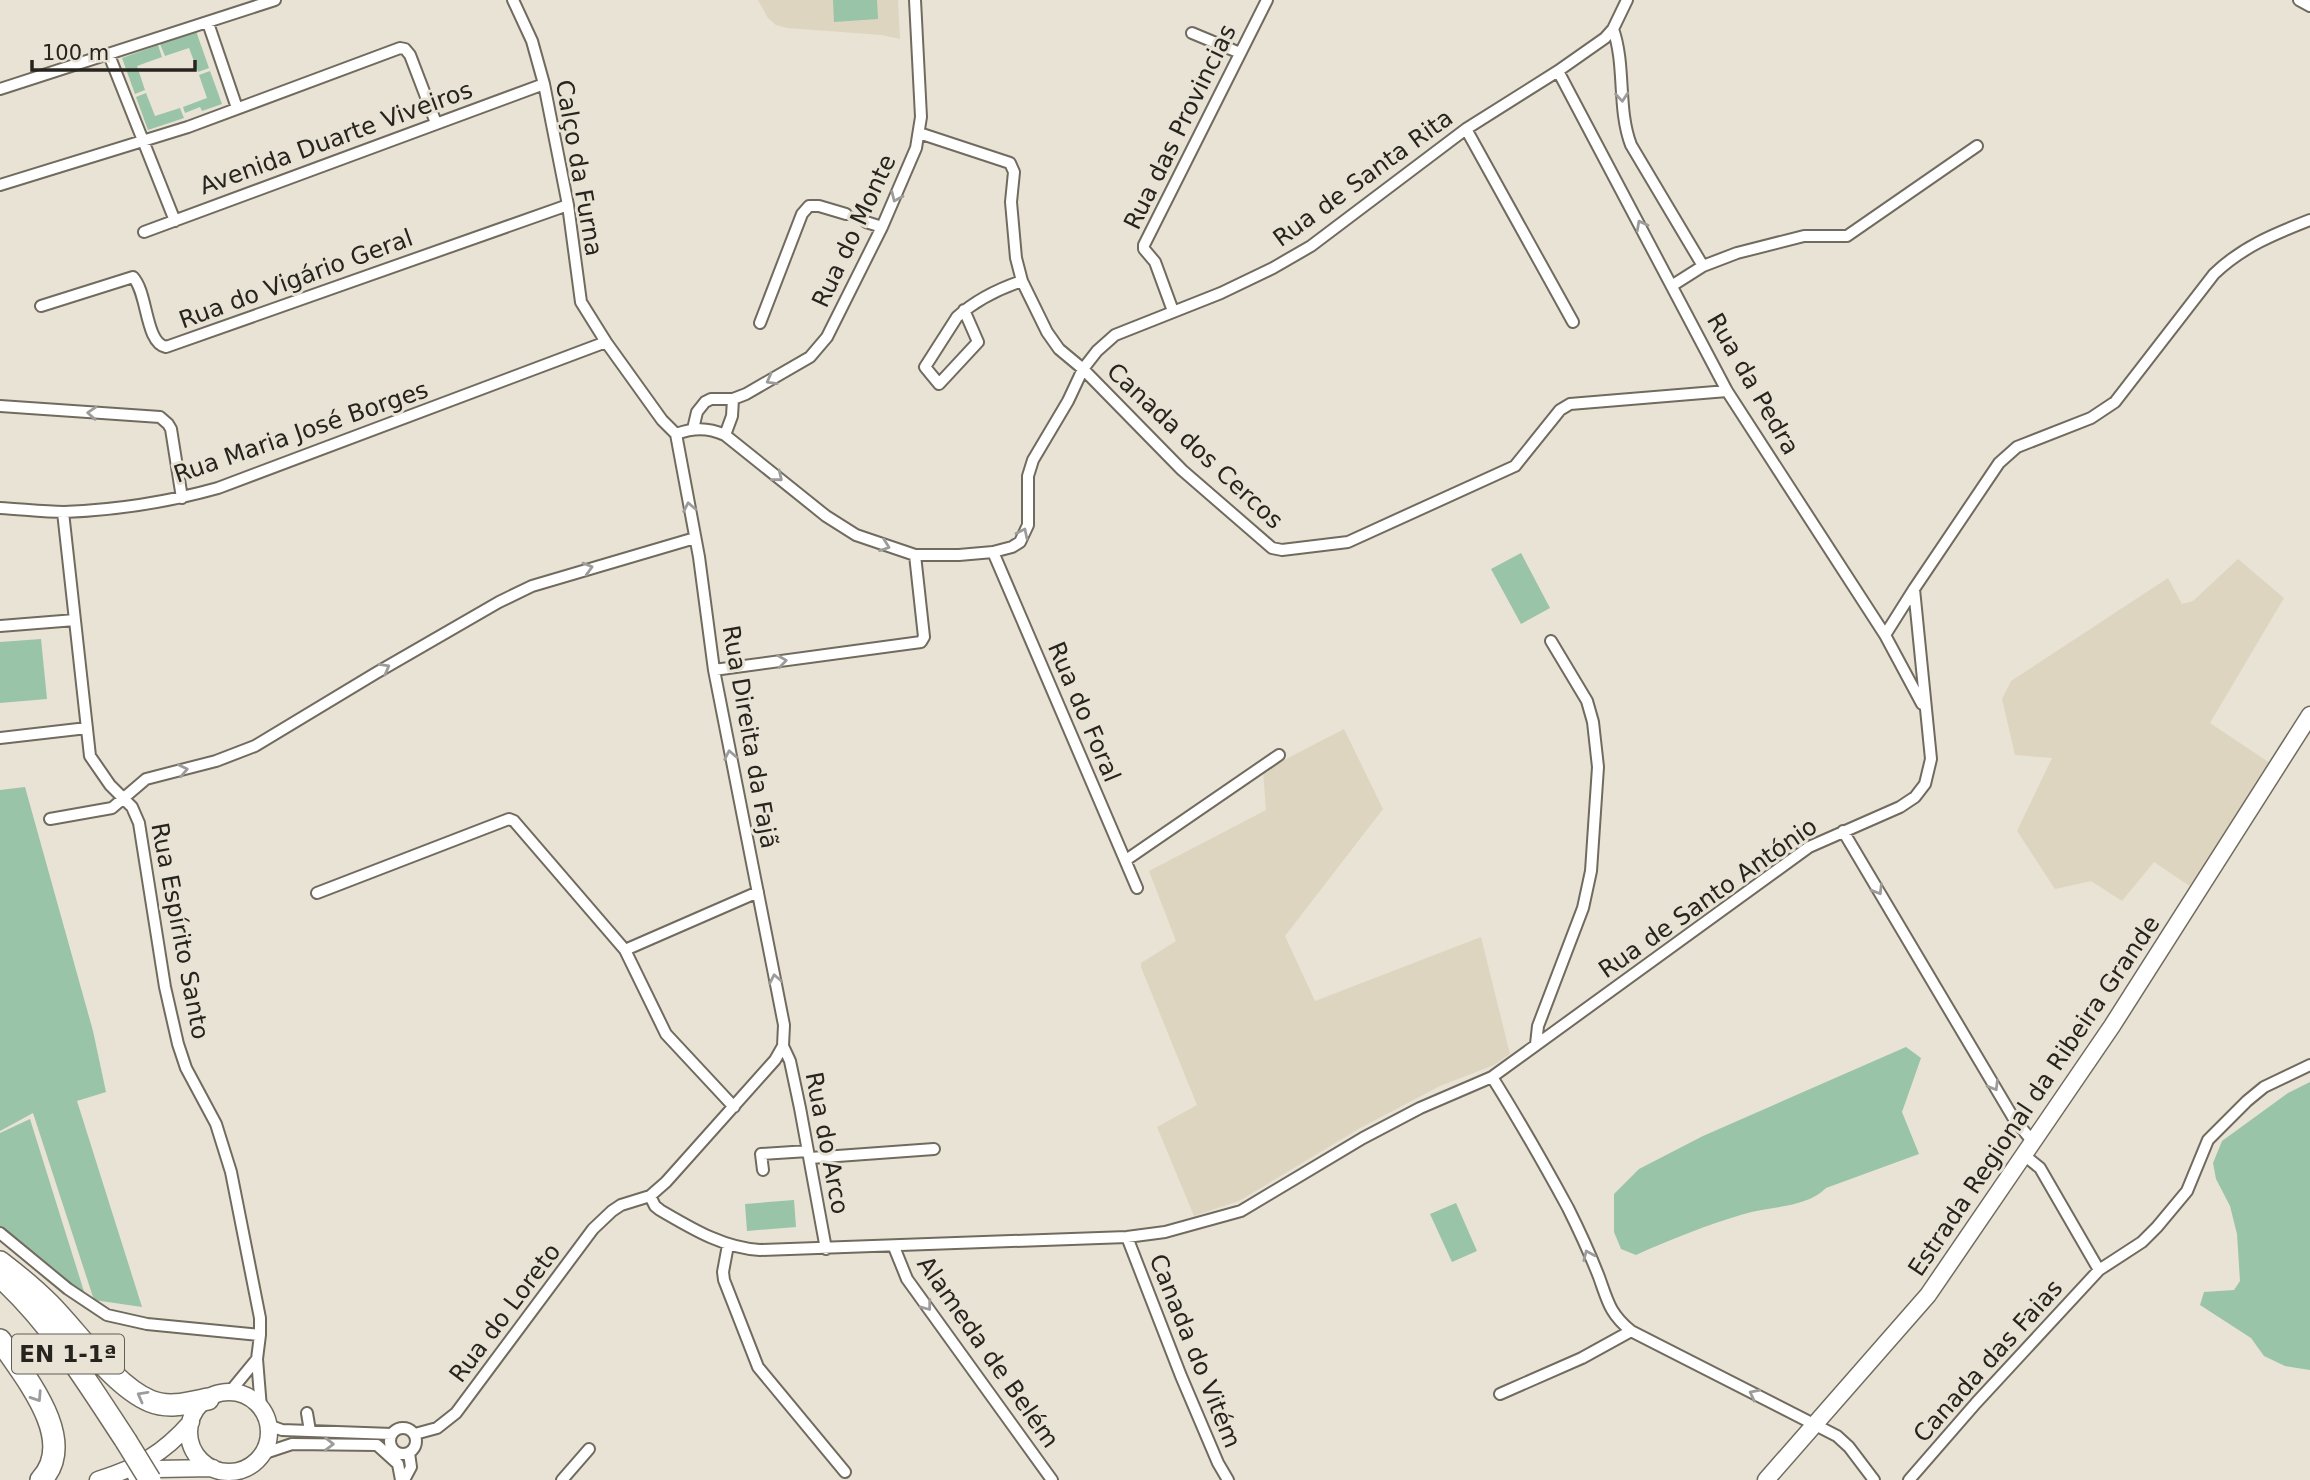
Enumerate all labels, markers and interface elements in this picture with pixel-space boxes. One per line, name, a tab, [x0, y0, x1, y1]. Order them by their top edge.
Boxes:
street label: Rua das Provincias	[1118, 20, 1242, 234]
scale bar	[32, 28, 194, 72]
text: 100 m	[42, 41, 109, 65]
street label: Avenida Duarte Viveiros	[196, 76, 476, 200]
street label: Calço da Furna	[550, 78, 608, 258]
one-way arrow	[1614, 91, 1629, 102]
street label: Rua de Santa Rita	[1268, 103, 1458, 253]
street label: Rua do Monte	[806, 150, 902, 312]
one-way arrow	[890, 190, 904, 202]
one-way arrow	[1636, 219, 1649, 232]
street label: Rua do Vigário Geral	[175, 224, 417, 334]
street label: Rua da Pedra	[1701, 308, 1805, 460]
street label: Canada dos Cercos	[1101, 357, 1289, 535]
one-way arrow	[766, 372, 779, 385]
street label: Rua Maria José Borges	[170, 375, 432, 489]
one-way arrow	[86, 406, 97, 421]
one-way arrow	[770, 469, 783, 481]
one-way arrow	[682, 501, 697, 513]
one-way arrow	[1015, 527, 1028, 540]
one-way arrow	[879, 538, 891, 552]
one-way arrow	[582, 562, 594, 576]
street label: Rua Direita da Fajã	[717, 623, 783, 851]
street label: Rua do Foral	[1042, 638, 1126, 786]
one-way arrow	[776, 653, 788, 668]
one-way arrow	[378, 663, 390, 676]
one-way arrow	[724, 750, 739, 762]
one-way arrow	[177, 763, 189, 778]
street label: Rua de Santo António	[1594, 812, 1822, 984]
street label: Rua Espírito Santo	[145, 820, 215, 1042]
one-way arrow	[1870, 882, 1883, 895]
street label: Estrada Regional da Ribeira Grande	[1903, 911, 2165, 1281]
one-way arrow	[768, 973, 783, 985]
street label: Rua do Arco	[799, 1069, 855, 1217]
one-way arrow	[1986, 1078, 1999, 1091]
street label: Rua do Loreto	[444, 1238, 566, 1388]
one-way arrow	[1582, 1249, 1596, 1262]
street label: Canada do Vitém	[1143, 1250, 1247, 1452]
street label: Alameda de Belém	[911, 1251, 1065, 1453]
street label: Canada das Faias	[1908, 1274, 2068, 1448]
one-way arrow	[919, 1298, 931, 1311]
road number: EN 1-1ª	[12, 1334, 124, 1373]
one-way arrow	[1748, 1389, 1761, 1403]
one-way arrow	[29, 1390, 42, 1403]
one-way arrow	[137, 1391, 150, 1404]
one-way arrow	[323, 1436, 334, 1451]

